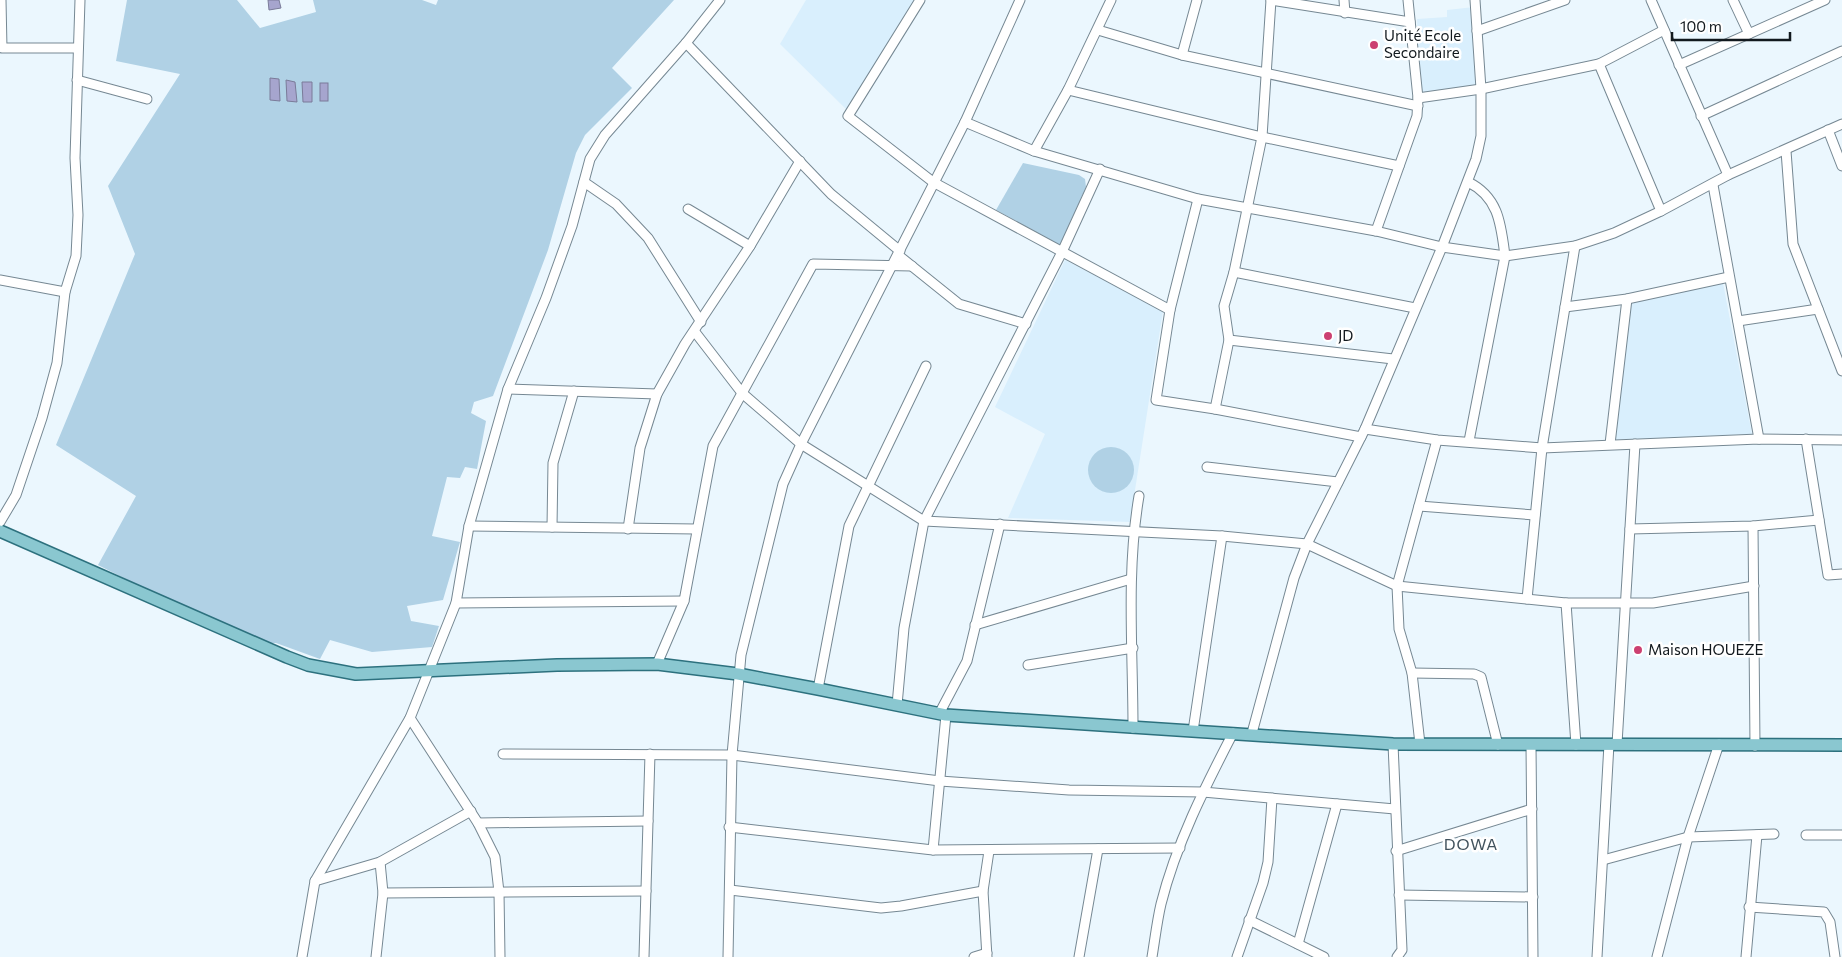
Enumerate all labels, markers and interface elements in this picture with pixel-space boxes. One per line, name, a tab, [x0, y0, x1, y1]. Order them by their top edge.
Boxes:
scale bar	[1672, 10, 1790, 42]
text: 100 m	[1680, 17, 1722, 35]
place label: Unité Ecole Secondaire	[1384, 26, 1461, 61]
marker: Unité Ecole Secondaire	[1368, 39, 1380, 51]
place label: JD	[1338, 326, 1353, 344]
marker: JD	[1322, 330, 1334, 342]
place label: Maison HOUEZE	[1648, 640, 1764, 658]
marker: Maison HOUEZE	[1632, 644, 1644, 656]
district label: DOWA	[1444, 834, 1498, 853]

